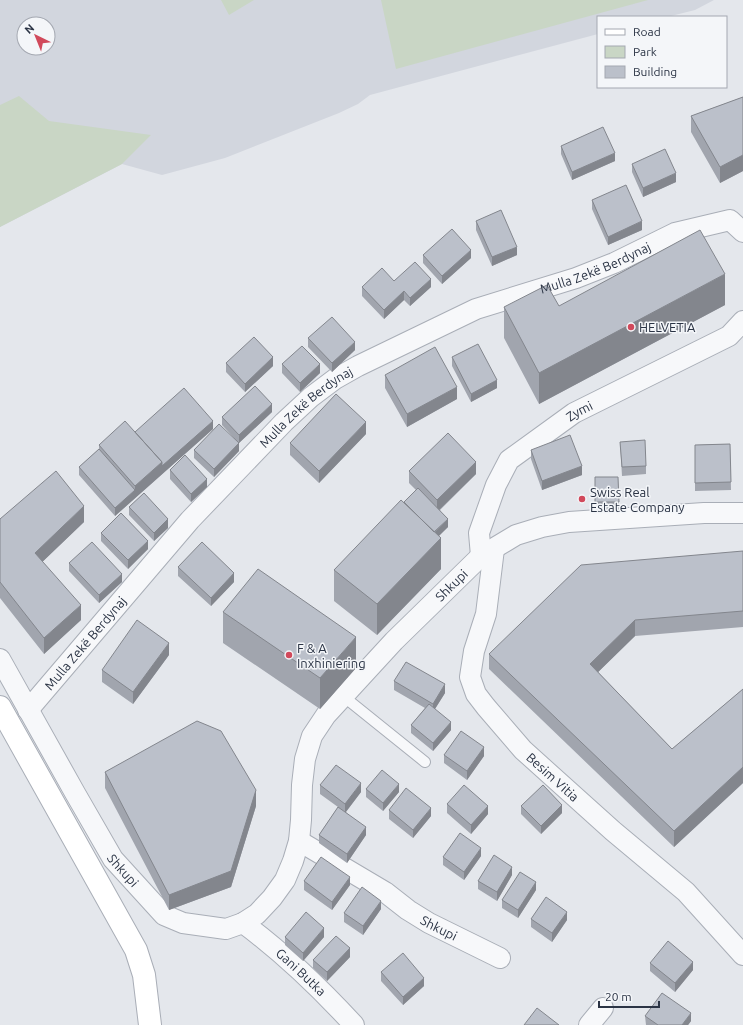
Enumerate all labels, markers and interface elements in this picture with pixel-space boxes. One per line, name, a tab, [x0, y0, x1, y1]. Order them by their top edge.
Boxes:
north arrow	[16, 16, 56, 56]
legend	[597, 16, 727, 88]
text: N	[22, 21, 36, 36]
text: Road	[633, 25, 661, 38]
text: Park	[633, 45, 657, 58]
text: Building	[633, 65, 677, 78]
street label: Mulla Zekë Berdynaj	[538, 239, 653, 296]
place label: HELVETIA	[639, 320, 696, 334]
marker: HELVETIA	[626, 322, 636, 332]
street label: Mulla Zekë Berdynaj	[256, 364, 355, 450]
street label: Zymi	[563, 398, 595, 424]
place label: Swiss Real Estate Company	[590, 485, 685, 514]
marker: Swiss Real Estate Company	[577, 494, 587, 504]
street label: Shkupi	[432, 566, 470, 604]
street label: Mulla Zekë Berdynaj	[42, 594, 129, 692]
place label: F & A Inxhiniering	[297, 641, 366, 670]
marker: F & A Inxhiniering	[284, 650, 294, 660]
street label: Besim Vitia	[524, 750, 582, 804]
street label: Shkupi	[105, 852, 142, 889]
street label: Shkupi	[418, 913, 460, 943]
street label: Gani Butka	[273, 945, 329, 998]
scale bar	[599, 983, 659, 1009]
text: 20 m	[605, 990, 632, 1003]

